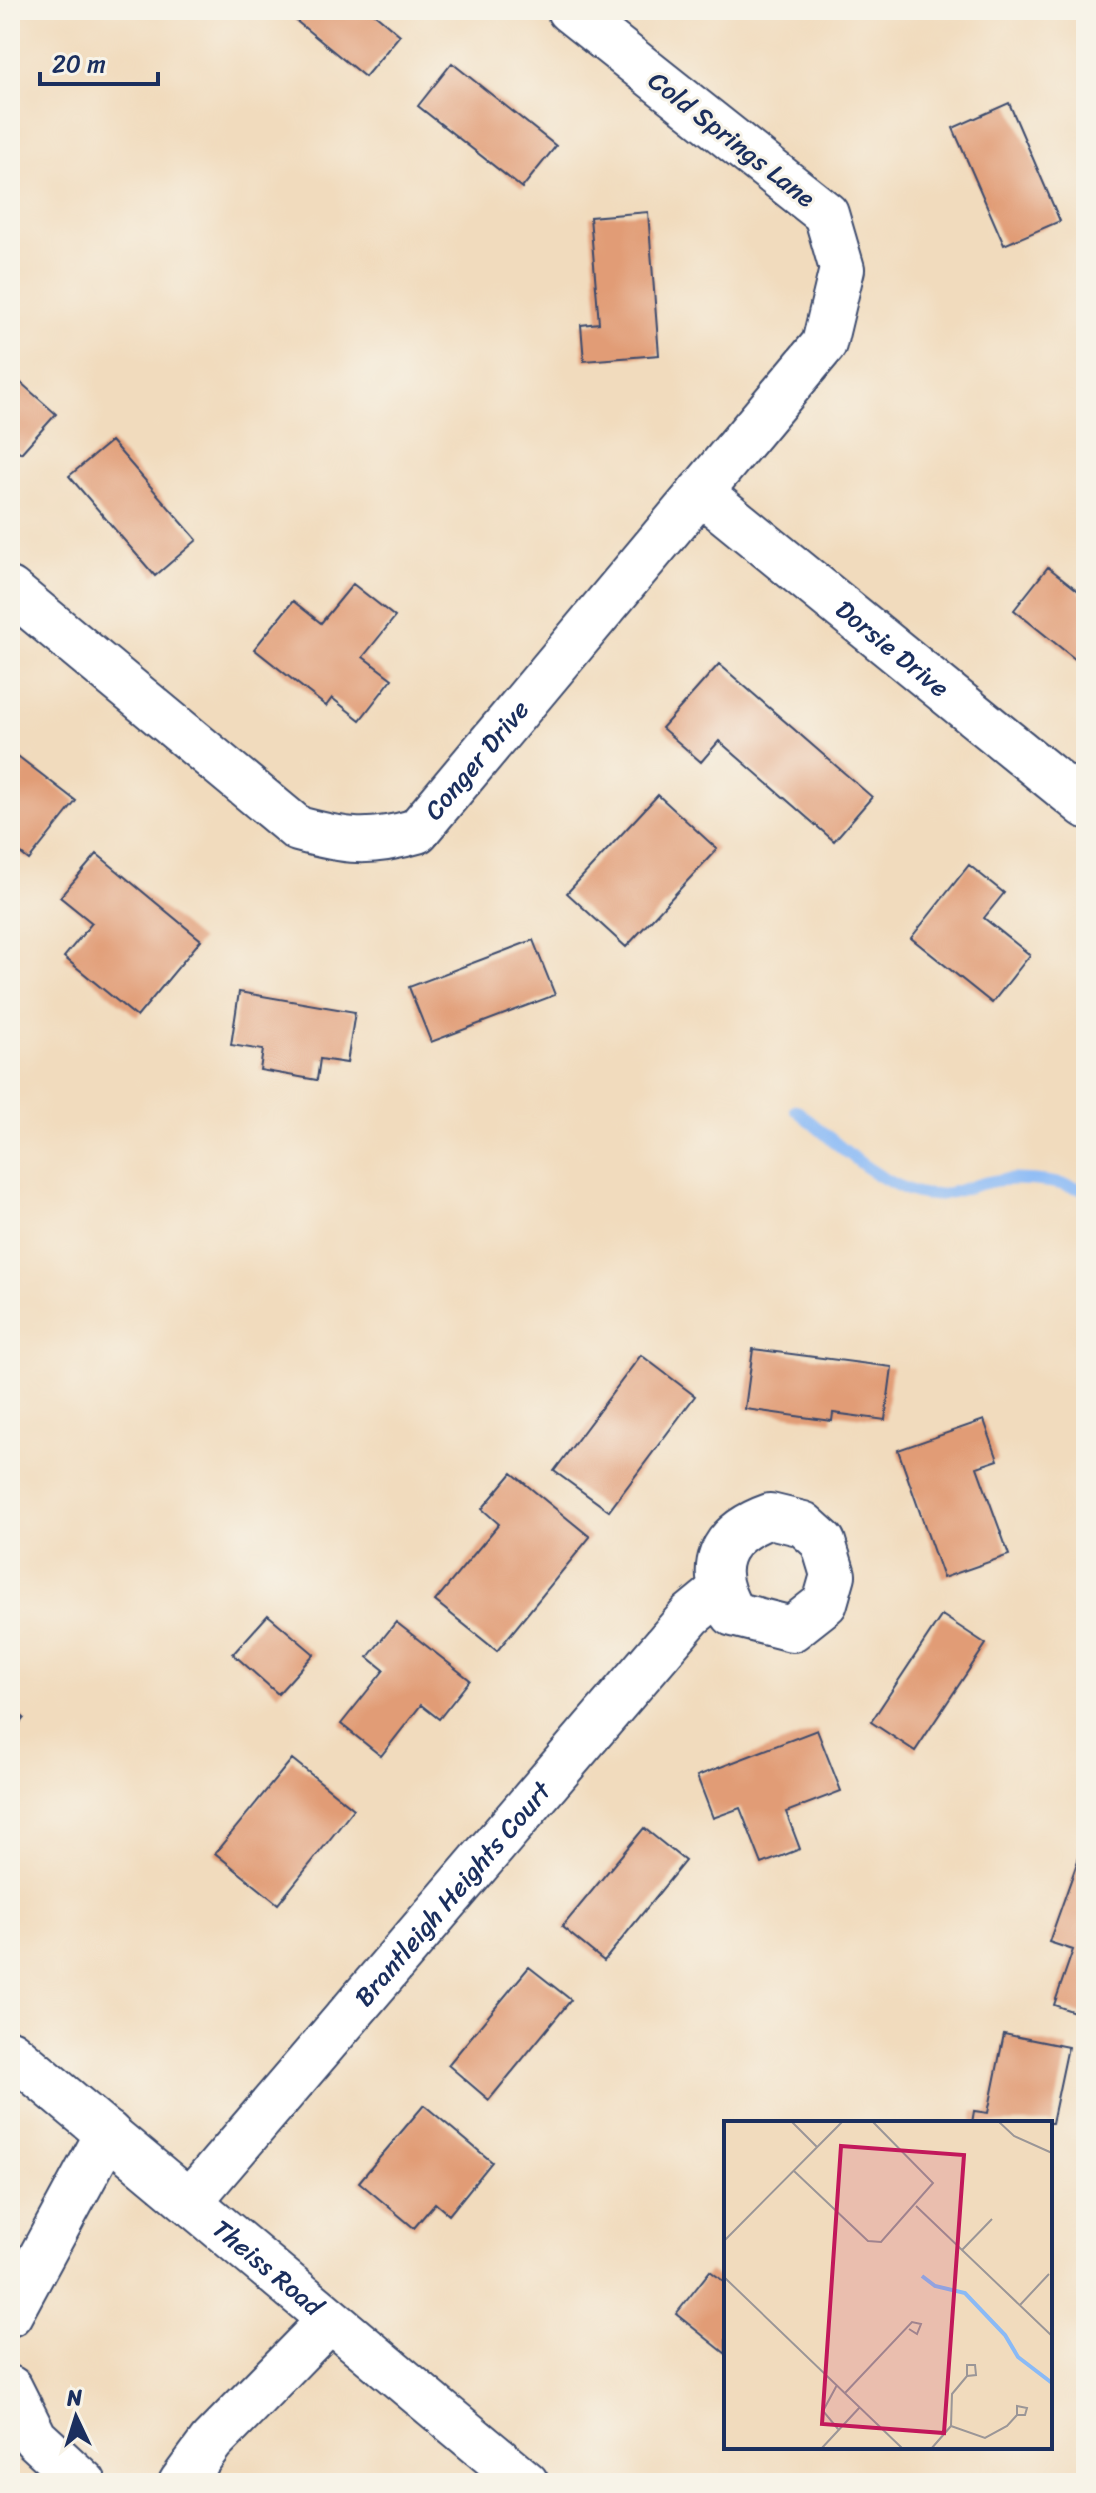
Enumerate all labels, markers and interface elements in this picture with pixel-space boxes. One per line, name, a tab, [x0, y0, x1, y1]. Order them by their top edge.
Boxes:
scale bar	[40, 36, 158, 86]
text: 20 m	[52, 43, 106, 85]
street label: Cold Springs Lane	[638, 58, 826, 220]
street label: Dorsie Drive	[825, 587, 960, 710]
street label: Conger Drive	[412, 689, 541, 831]
street label: Brantleigh Heights Court	[342, 1769, 564, 2017]
inset map	[724, 2121, 1052, 2449]
street label: Theiss Road	[202, 2207, 336, 2329]
north arrow	[36, 2377, 116, 2457]
text: N	[65, 2378, 84, 2418]

